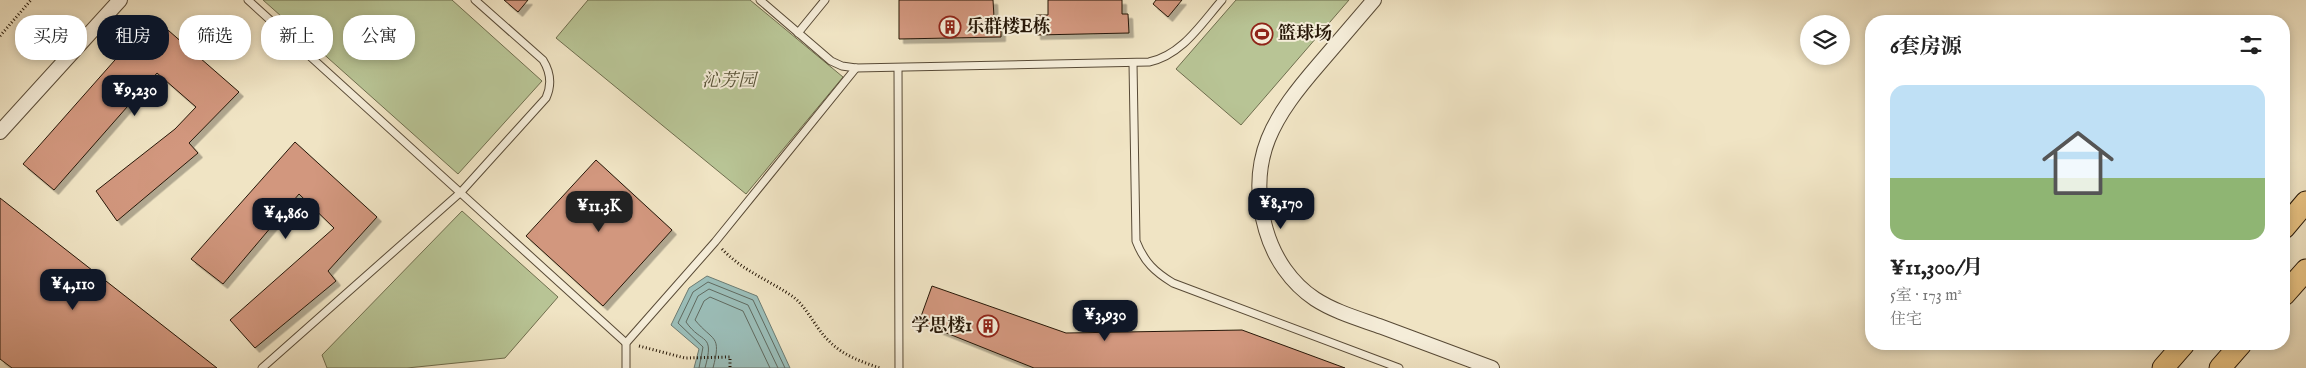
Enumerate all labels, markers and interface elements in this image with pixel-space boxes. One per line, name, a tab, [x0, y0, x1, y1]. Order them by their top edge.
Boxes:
chip: 买房	[15, 15, 87, 60]
chip: 租房	[97, 15, 169, 60]
chip: 筛选	[179, 15, 251, 60]
chip: 新上	[261, 15, 333, 60]
chip: 公寓	[343, 15, 415, 60]
building icon: 乐群楼E栋	[938, 15, 962, 39]
map controls	[1800, 15, 1850, 65]
button: layers	[1800, 15, 1850, 65]
place label: 乐群楼E栋	[966, 16, 1050, 39]
sports icon: 篮球场	[1250, 22, 1274, 46]
place label: 篮球场	[1278, 23, 1332, 46]
icon: filters	[2237, 31, 2265, 59]
text: 6套房源	[1890, 34, 1962, 61]
park label: 沁芳园	[702, 70, 759, 93]
pin: ¥9,230	[94, 74, 176, 117]
text: ¥9,230	[113, 81, 157, 101]
icon: home	[2033, 118, 2123, 208]
pin: ¥8,170	[1240, 188, 1322, 230]
pin: ¥11.3K	[558, 190, 640, 233]
text: ¥8,170	[1259, 194, 1303, 214]
text: ¥11.3K	[577, 197, 621, 217]
pin: ¥4,860	[245, 198, 327, 240]
text: ¥4,860	[263, 204, 309, 224]
text: ¥11,300/月	[1890, 255, 1983, 282]
pin: ¥4,110	[32, 268, 114, 311]
text: ¥4,110	[51, 275, 95, 295]
text: 5室 · 173 m²	[1890, 286, 1962, 306]
pin: ¥3,930	[1064, 300, 1146, 342]
text: ¥3,930	[1084, 306, 1126, 326]
text: 住宅	[1890, 310, 1922, 330]
building icon: 学思楼1	[976, 314, 1000, 338]
place label: 学思楼1	[911, 315, 972, 338]

